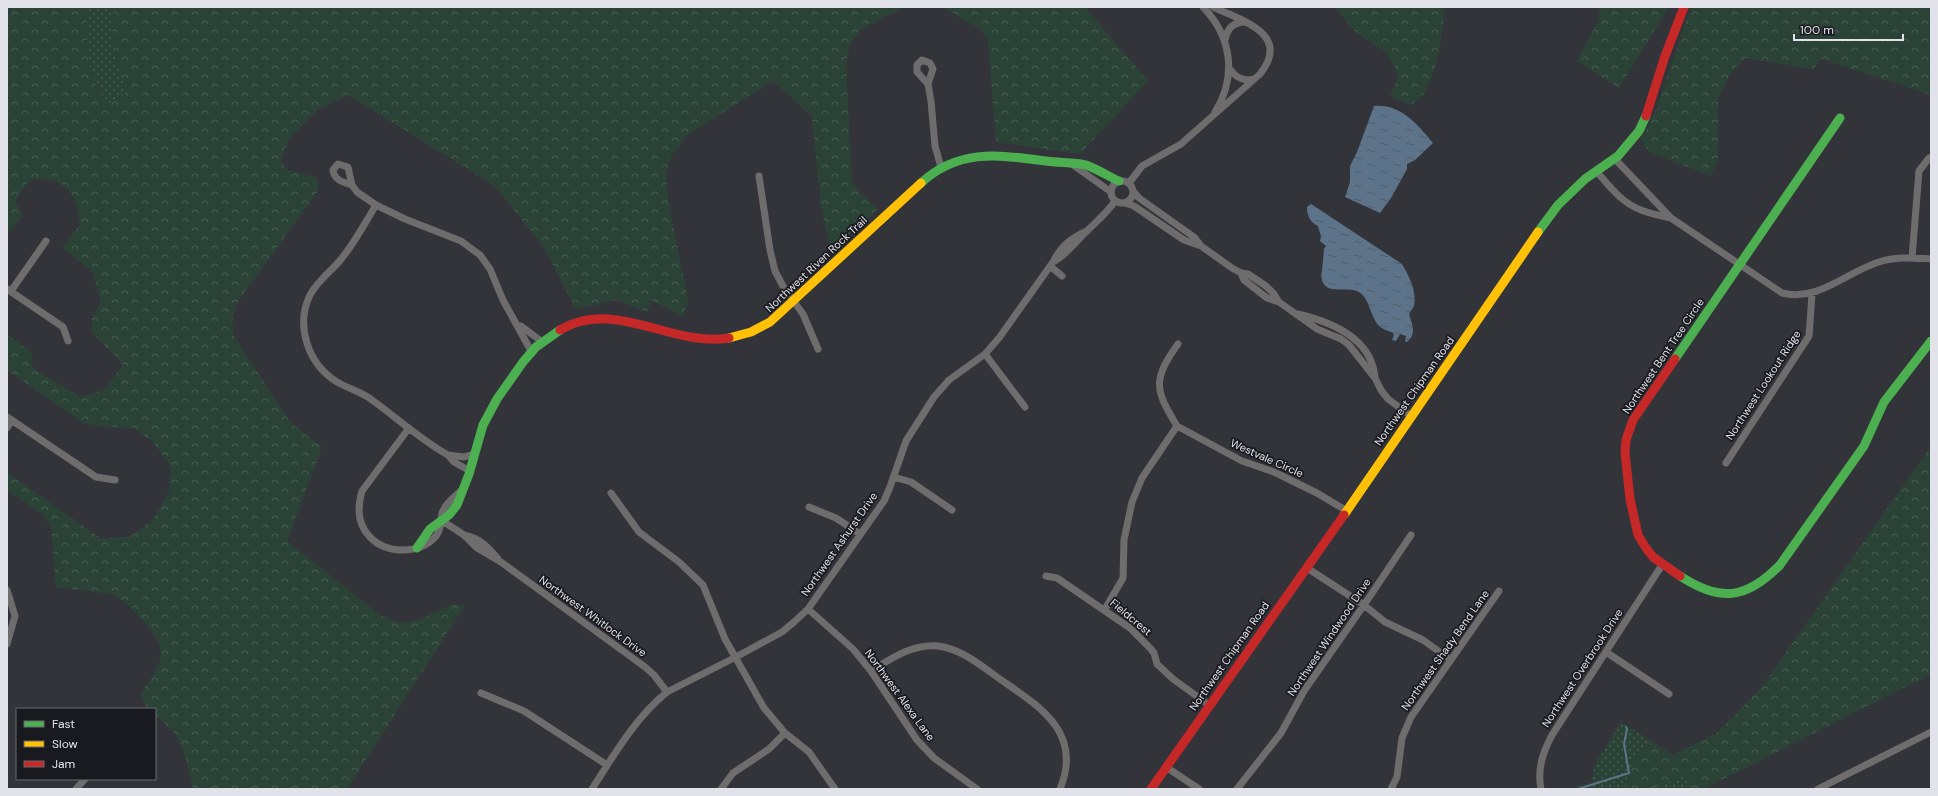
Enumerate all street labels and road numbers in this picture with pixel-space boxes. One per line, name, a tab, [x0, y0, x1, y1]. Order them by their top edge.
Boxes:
street label: Northwest Riven Rock Trail	[762, 213, 870, 315]
street label: Northwest Bent Tree Circle	[1619, 296, 1707, 416]
street label: Northwest Lookout Ridge	[1722, 328, 1804, 442]
street label: Northwest Chipman Road	[1371, 334, 1457, 448]
street label: Westvale Circle	[1228, 436, 1306, 480]
street label: Northwest Ashurst Drive	[798, 489, 880, 599]
street label: Northwest Whitlock Drive	[537, 572, 649, 660]
street label: Northwest Windwood Drive	[1284, 575, 1374, 699]
street label: Northwest Shady Bend Lane	[1398, 587, 1492, 713]
street label: Fieldcrest	[1107, 596, 1155, 638]
street label: Northwest Chipman Road	[1186, 599, 1272, 713]
street label: Northwest Overbrook Drive	[1538, 606, 1626, 730]
street label: Northwest Alexa Lane	[862, 646, 938, 744]

